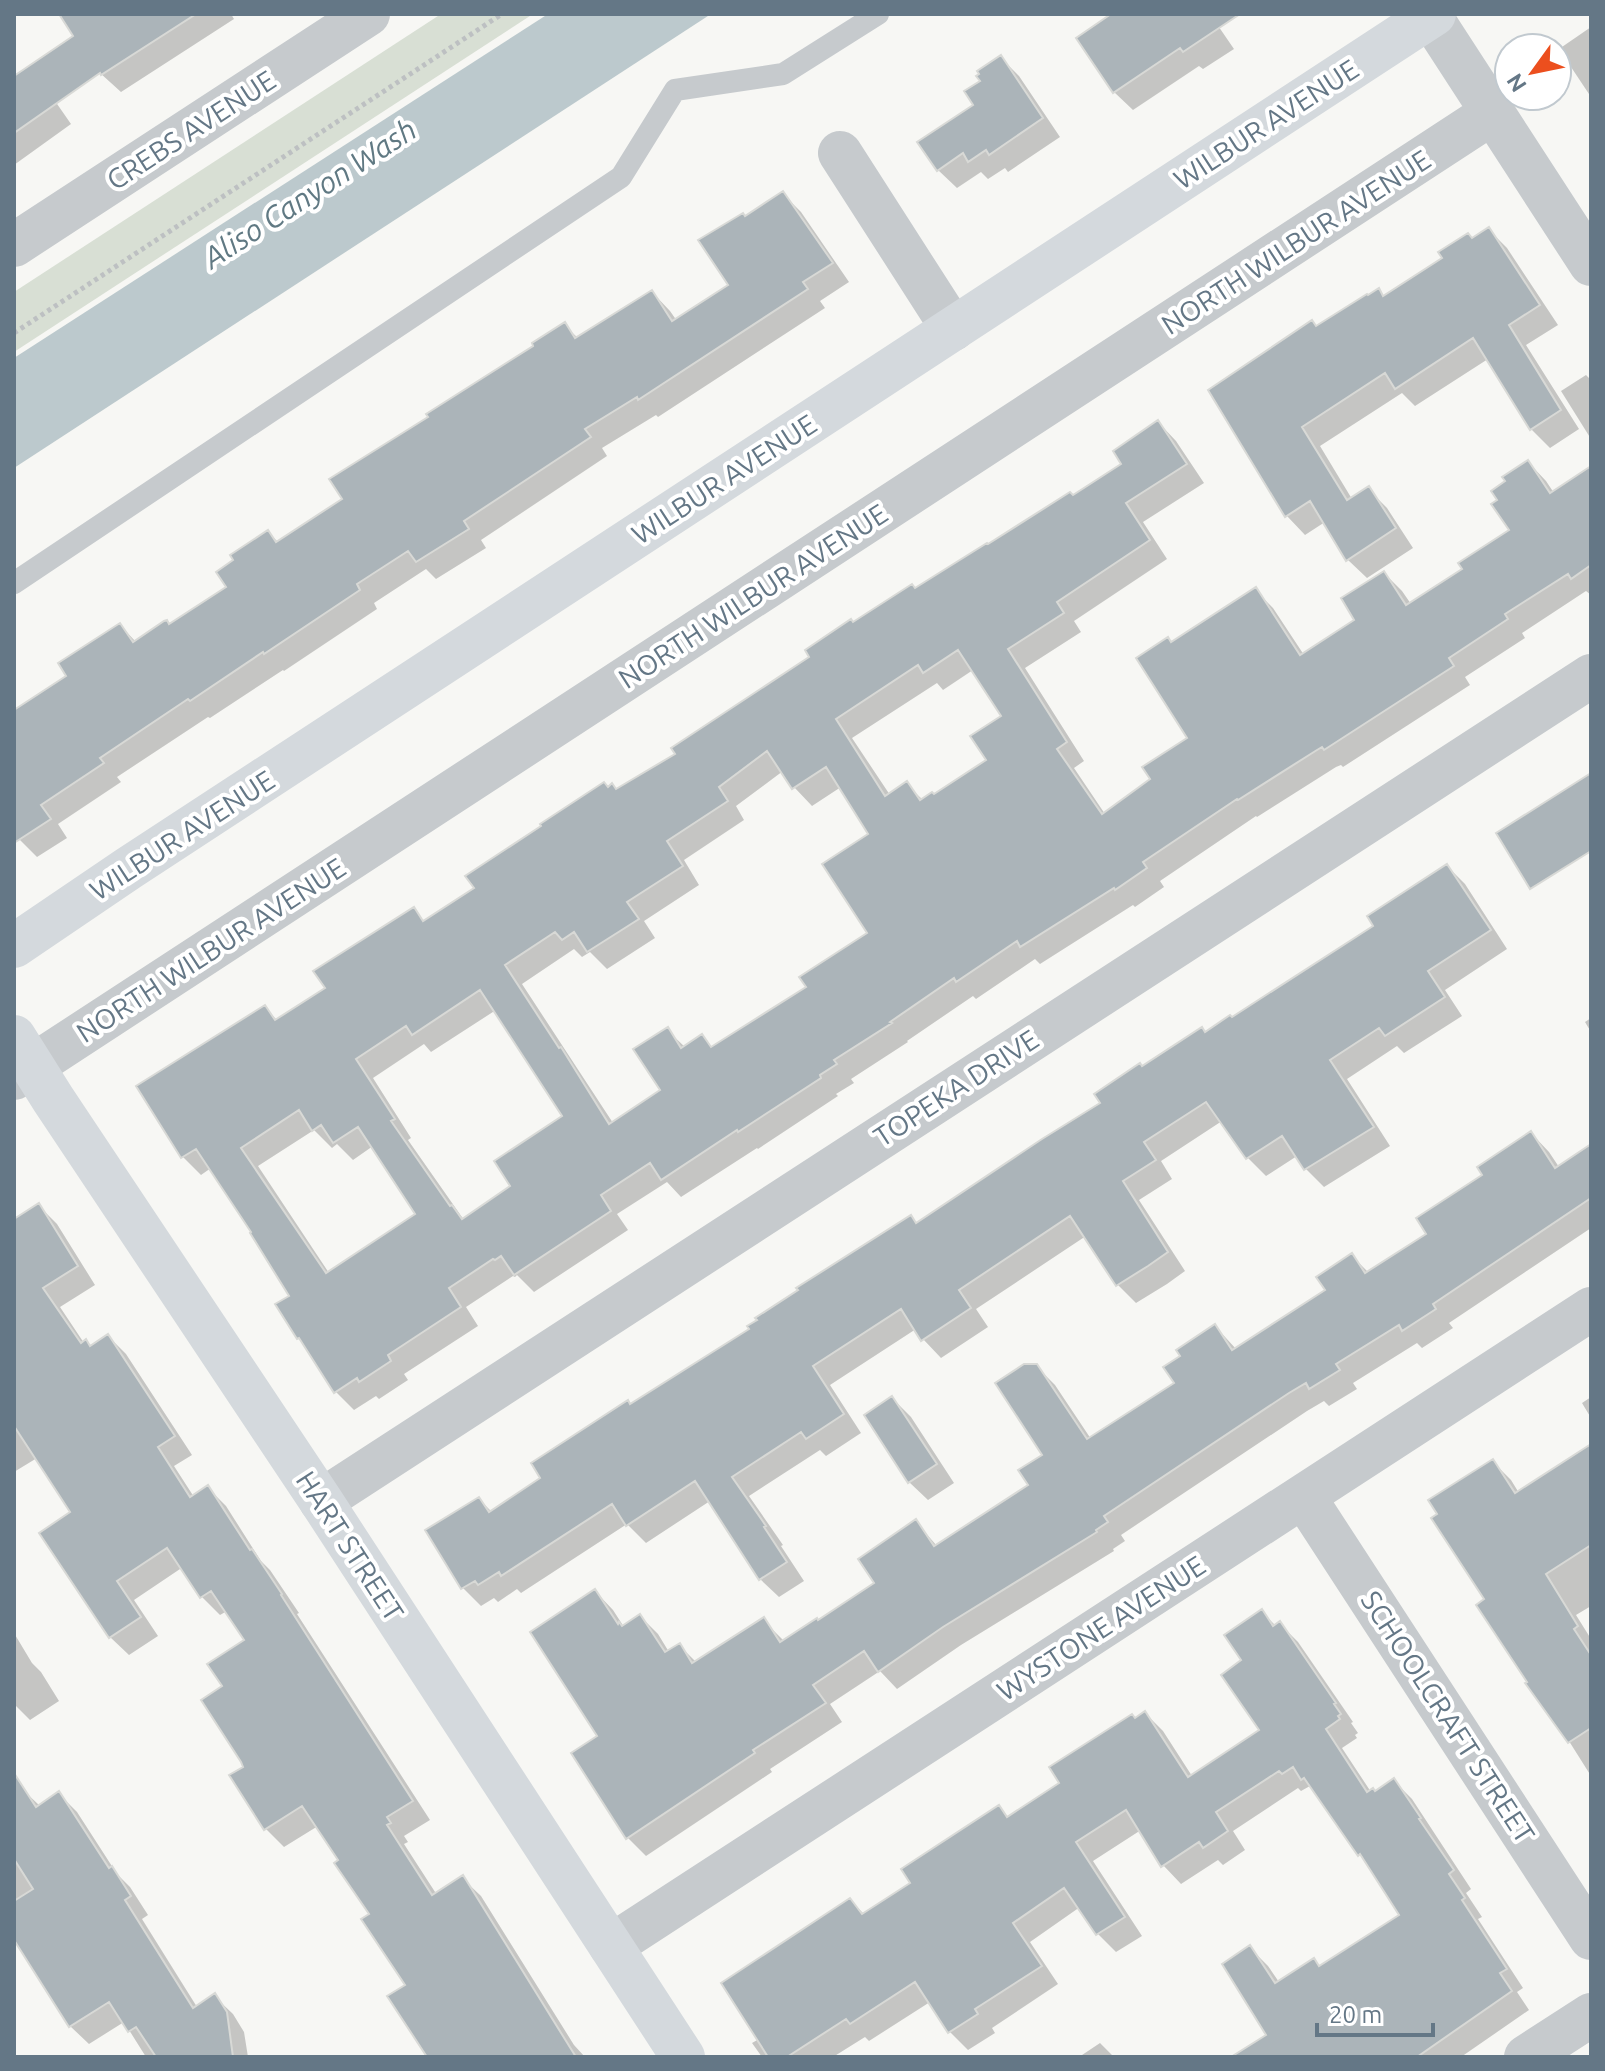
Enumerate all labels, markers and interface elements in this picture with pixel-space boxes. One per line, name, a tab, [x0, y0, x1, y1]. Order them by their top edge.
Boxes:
north arrow	[1493, 32, 1573, 112]
street label: WILBUR AVENUE	[1168, 53, 1364, 195]
street label: CREBS AVENUE	[101, 64, 281, 195]
text: N	[1501, 69, 1531, 97]
water label: Aliso Canyon Wash	[195, 112, 422, 276]
street label: NORTH WILBUR AVENUE	[1156, 143, 1436, 340]
street label: WILBUR AVENUE	[626, 408, 822, 550]
street label: NORTH WILBUR AVENUE	[613, 497, 893, 694]
street label: WILBUR AVENUE	[84, 764, 280, 906]
street label: NORTH WILBUR AVENUE	[71, 851, 351, 1048]
street label: TOPEKA DRIVE	[868, 1023, 1044, 1152]
street label: HART STREET	[291, 1465, 410, 1627]
street label: WYSTONE AVENUE	[991, 1549, 1210, 1706]
street label: SCHOOLCRAFT STREET	[1355, 1585, 1542, 1849]
scale bar	[1317, 1987, 1433, 2037]
text: 20 m	[1329, 2001, 1382, 2028]

